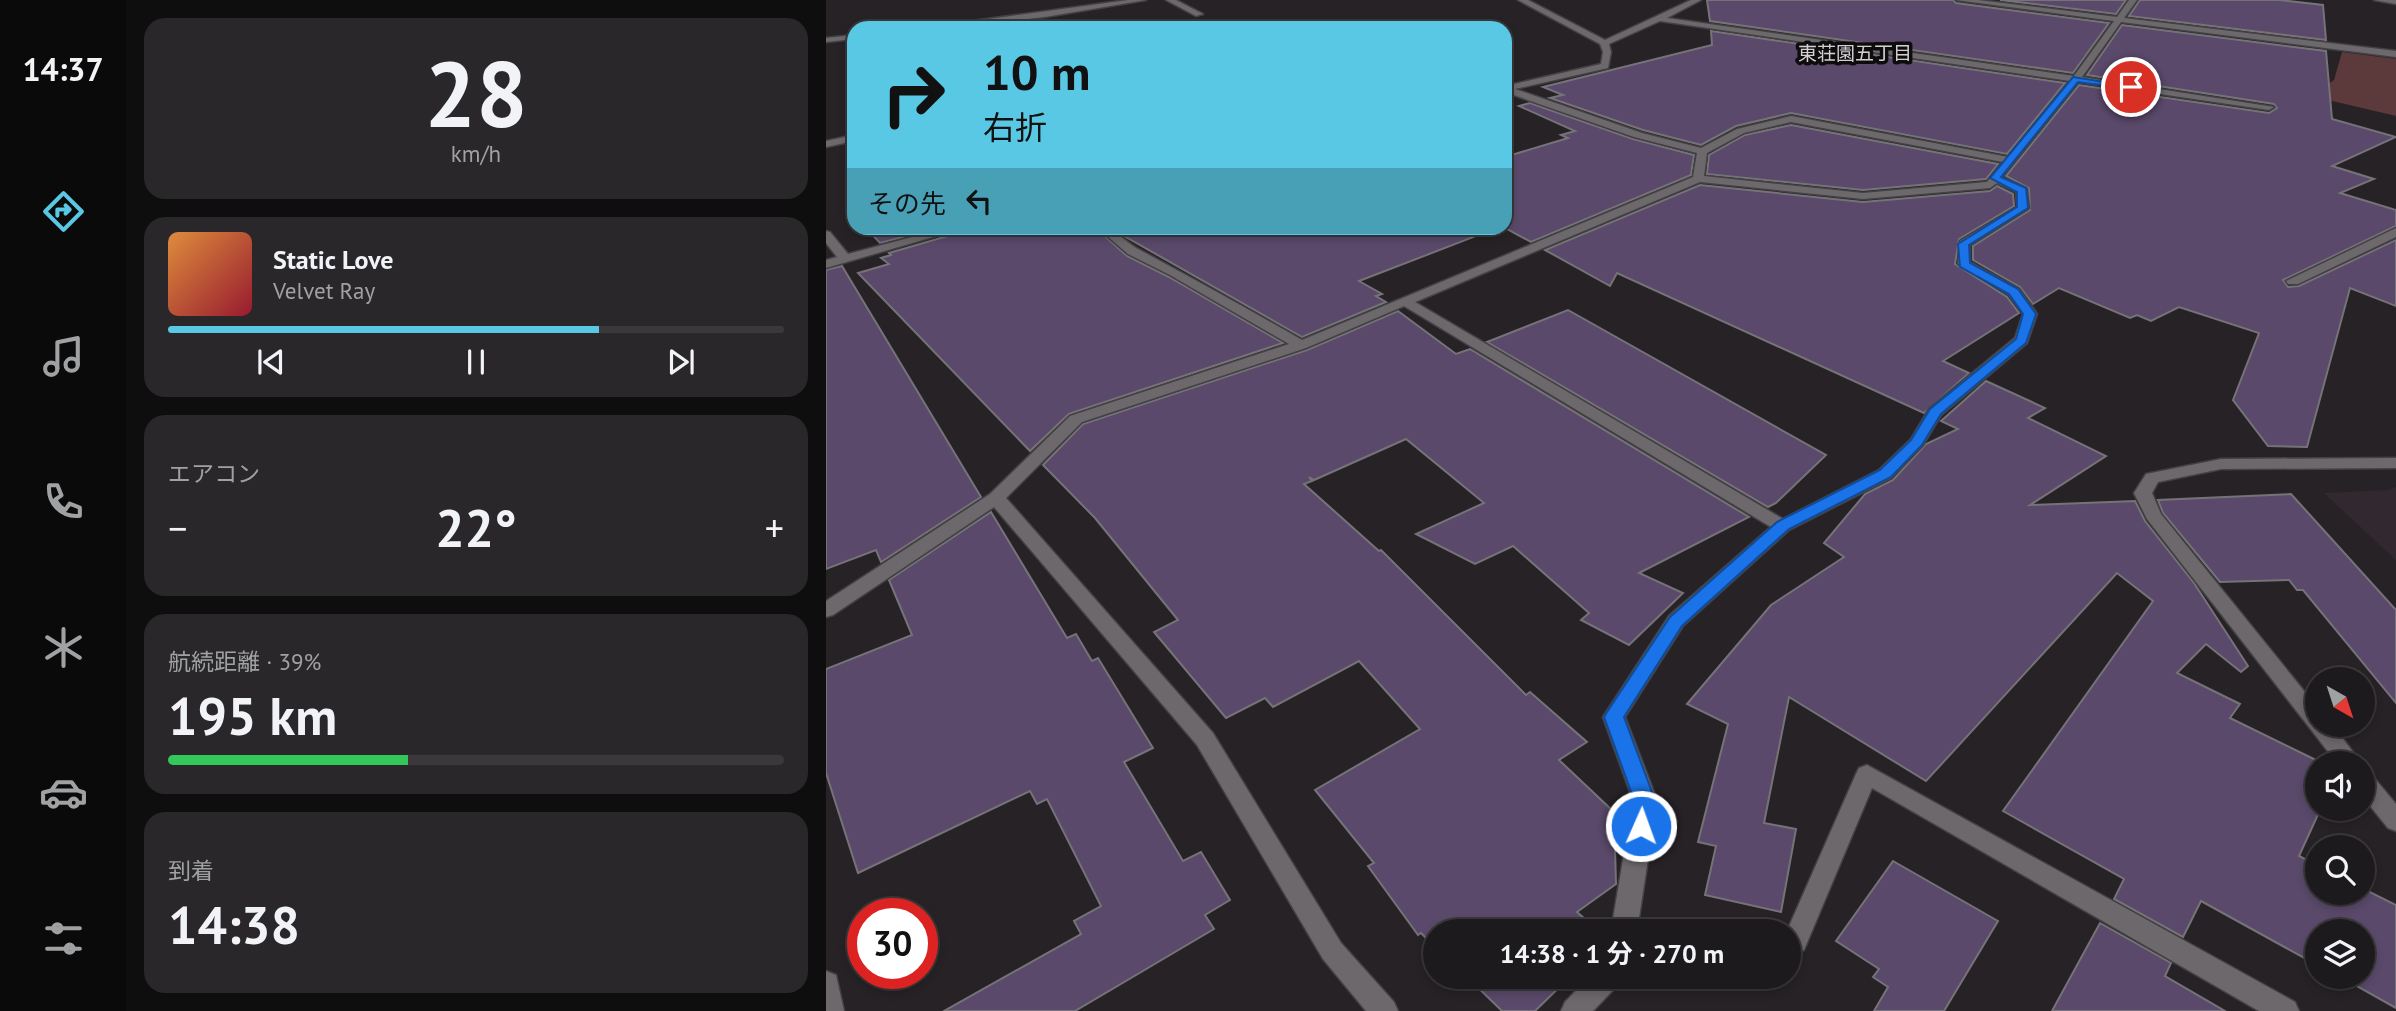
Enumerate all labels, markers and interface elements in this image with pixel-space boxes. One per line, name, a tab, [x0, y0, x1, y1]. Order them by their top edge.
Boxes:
text: 28	[424, 34, 528, 152]
text: 10 m	[983, 40, 1090, 104]
district label: 東荘園五丁目	[1798, 41, 1912, 65]
text: 14:37	[22, 48, 104, 90]
icon: right	[868, 49, 959, 140]
pin	[2101, 57, 2161, 117]
icon: arrive	[2112, 68, 2150, 106]
text: 右折	[983, 106, 1047, 148]
text: km/h	[451, 139, 501, 168]
icon: left	[960, 182, 998, 220]
icon: directions	[39, 187, 88, 236]
text: その先	[868, 187, 946, 220]
text: Static Love	[273, 243, 394, 276]
text: Velvet Ray	[273, 276, 375, 305]
icon: music	[39, 332, 88, 381]
icon: previous	[252, 343, 290, 381]
icon: pause	[457, 343, 495, 381]
icon: next	[662, 343, 700, 381]
text: エアコン	[168, 459, 260, 488]
icon: phone	[39, 477, 88, 526]
text: 22°	[435, 494, 517, 561]
text: −	[168, 503, 187, 552]
text: +	[765, 503, 784, 552]
icon: climate	[39, 623, 88, 672]
text: 航続距離 · 39%	[168, 647, 321, 676]
north arrow	[2305, 667, 2375, 737]
map controls	[2305, 667, 2375, 989]
text: 195 km	[168, 682, 337, 749]
button: sound	[2305, 751, 2375, 821]
icon: car	[39, 768, 88, 817]
position arrow	[1604, 789, 1678, 863]
button: search	[2305, 835, 2375, 905]
text: 到着	[168, 856, 214, 885]
text: 14:38	[168, 891, 300, 958]
speed limit sign: 30	[847, 898, 938, 989]
icon: filters	[39, 914, 88, 963]
button: layers	[2305, 919, 2375, 989]
text: 14:38 · 1 分 · 270 m	[1500, 937, 1724, 970]

